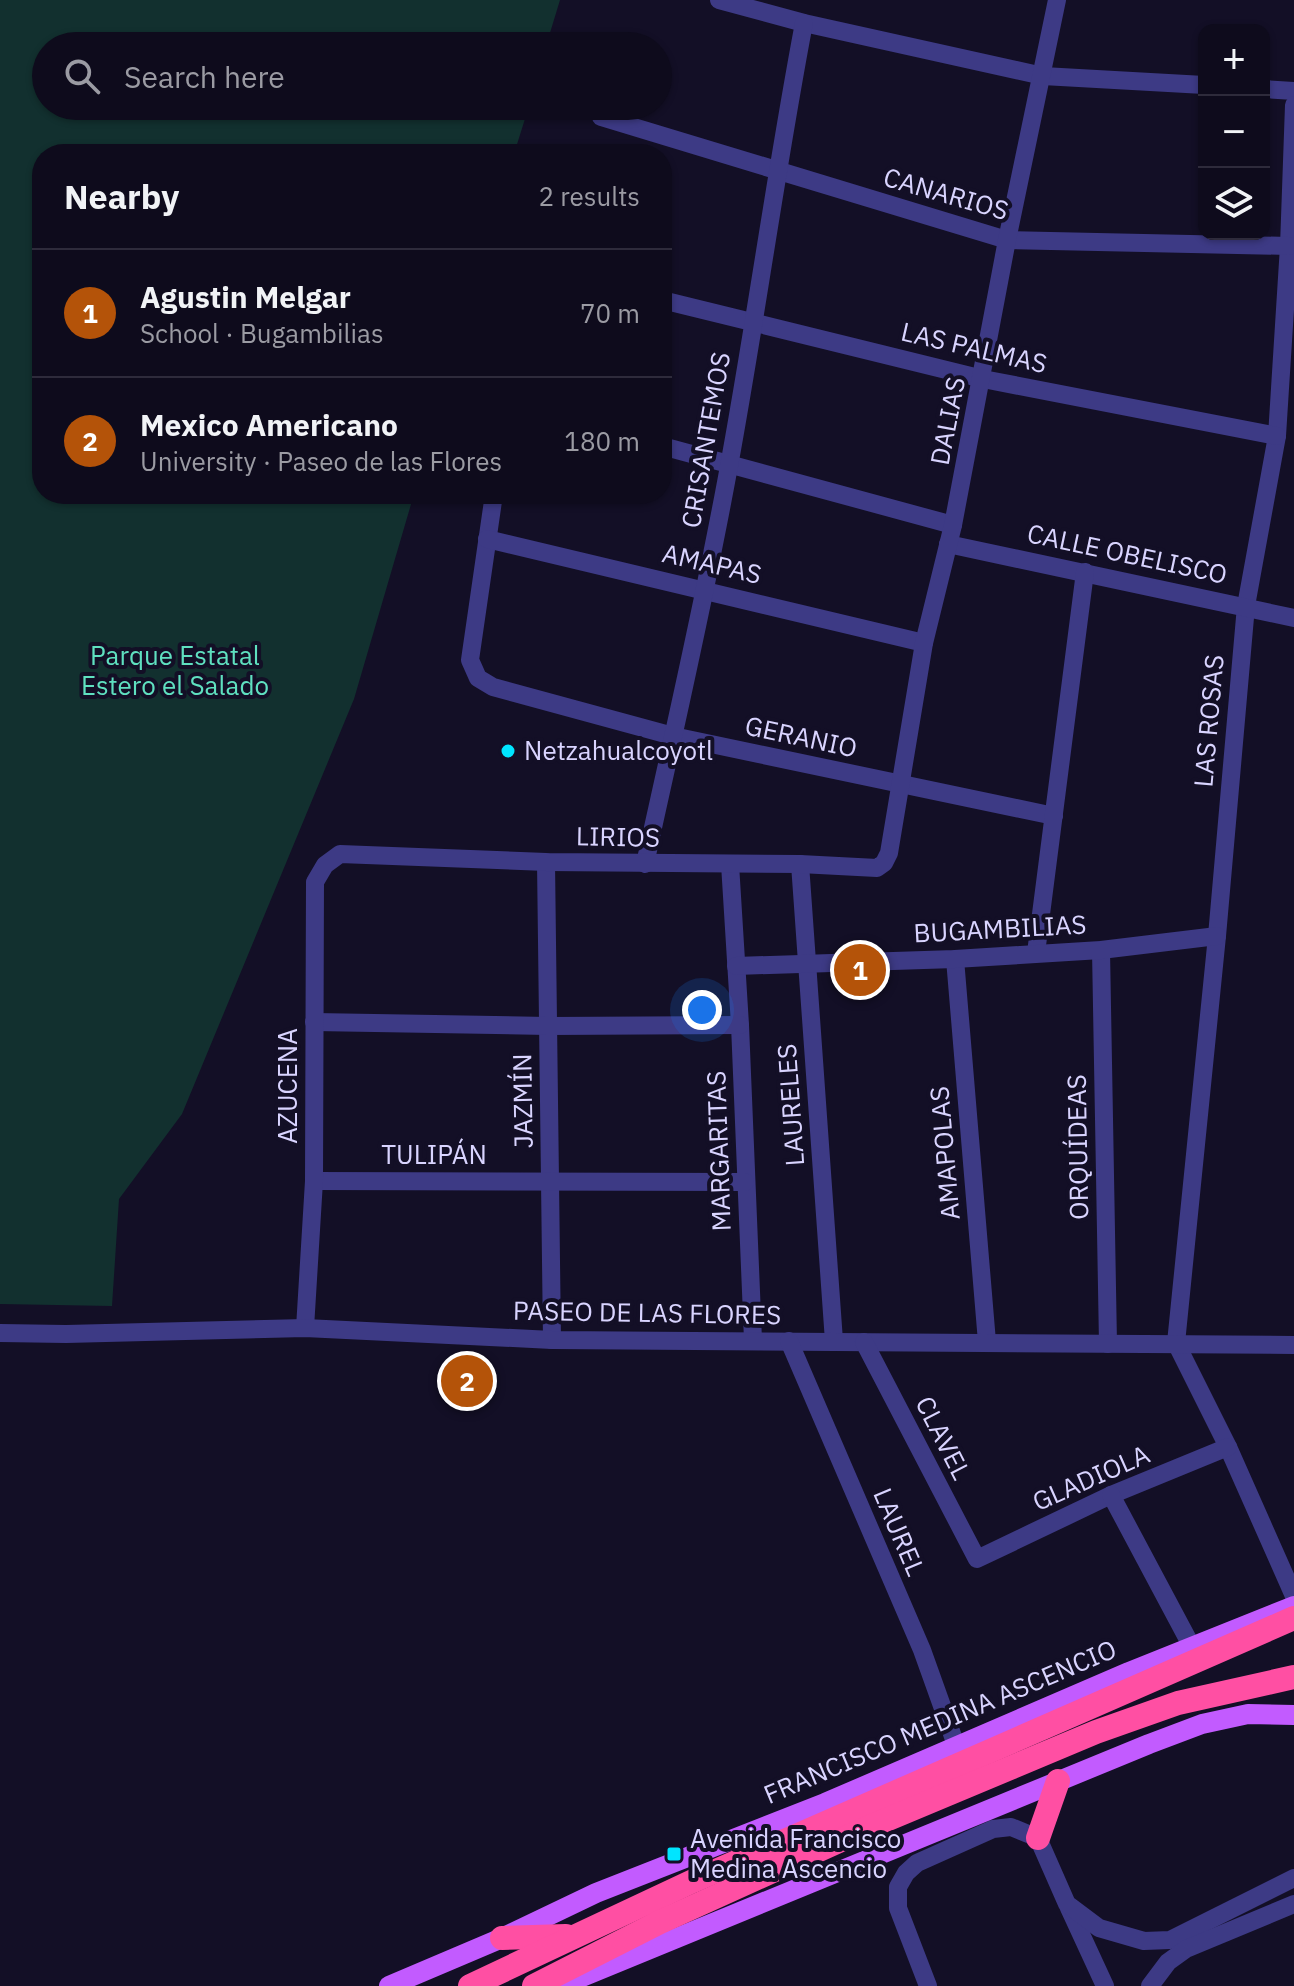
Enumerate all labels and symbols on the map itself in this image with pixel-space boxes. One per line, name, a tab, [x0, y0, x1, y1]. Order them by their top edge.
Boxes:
street label: CANARIOS	[880, 159, 1013, 227]
street label: LAS PALMAS	[898, 314, 1050, 380]
street label: CRISANTEMOS	[673, 349, 737, 530]
street label: DALIAS	[922, 374, 972, 468]
street label: CALLE OBELISCO	[1024, 515, 1230, 591]
street label: AMAPAS	[659, 535, 765, 591]
park label: Parque Estatal Estero el Salado	[81, 638, 269, 702]
street label: LAS ROSAS	[1185, 653, 1231, 789]
street label: GERANIO	[742, 708, 860, 764]
place label: Netzahualcoyotl	[524, 733, 713, 767]
marker: Netzahualcoyotl	[499, 742, 517, 760]
street label: LIRIOS	[576, 818, 660, 854]
street label: BUGAMBILIAS	[913, 906, 1087, 950]
pin: 1	[834, 940, 886, 1000]
your location	[682, 990, 722, 1030]
street label: AZUCENA	[270, 1028, 304, 1144]
street label: LAURELES	[769, 1043, 811, 1167]
street label: JAZMÍN	[504, 1053, 540, 1149]
street label: MARGARITAS	[698, 1070, 738, 1232]
street label: ORQUÍDEAS	[1059, 1074, 1095, 1220]
street label: AMAPOLAS	[921, 1085, 967, 1221]
street label: TULIPÁN	[381, 1137, 487, 1171]
street label: PASEO DE LAS FLORES	[513, 1293, 781, 1331]
pin: 2	[441, 1351, 493, 1411]
street label: CLAVEL	[908, 1390, 979, 1485]
street label: GLADIOLA	[1027, 1436, 1155, 1518]
street label: LAUREL	[866, 1482, 934, 1581]
street label: FRANCISCO MEDINA ASCENCIO	[758, 1631, 1121, 1811]
place label: Avenida Francisco Medina Ascencio	[690, 1821, 901, 1885]
marker: Avenida Francisco Medina Ascencio	[665, 1845, 683, 1863]

